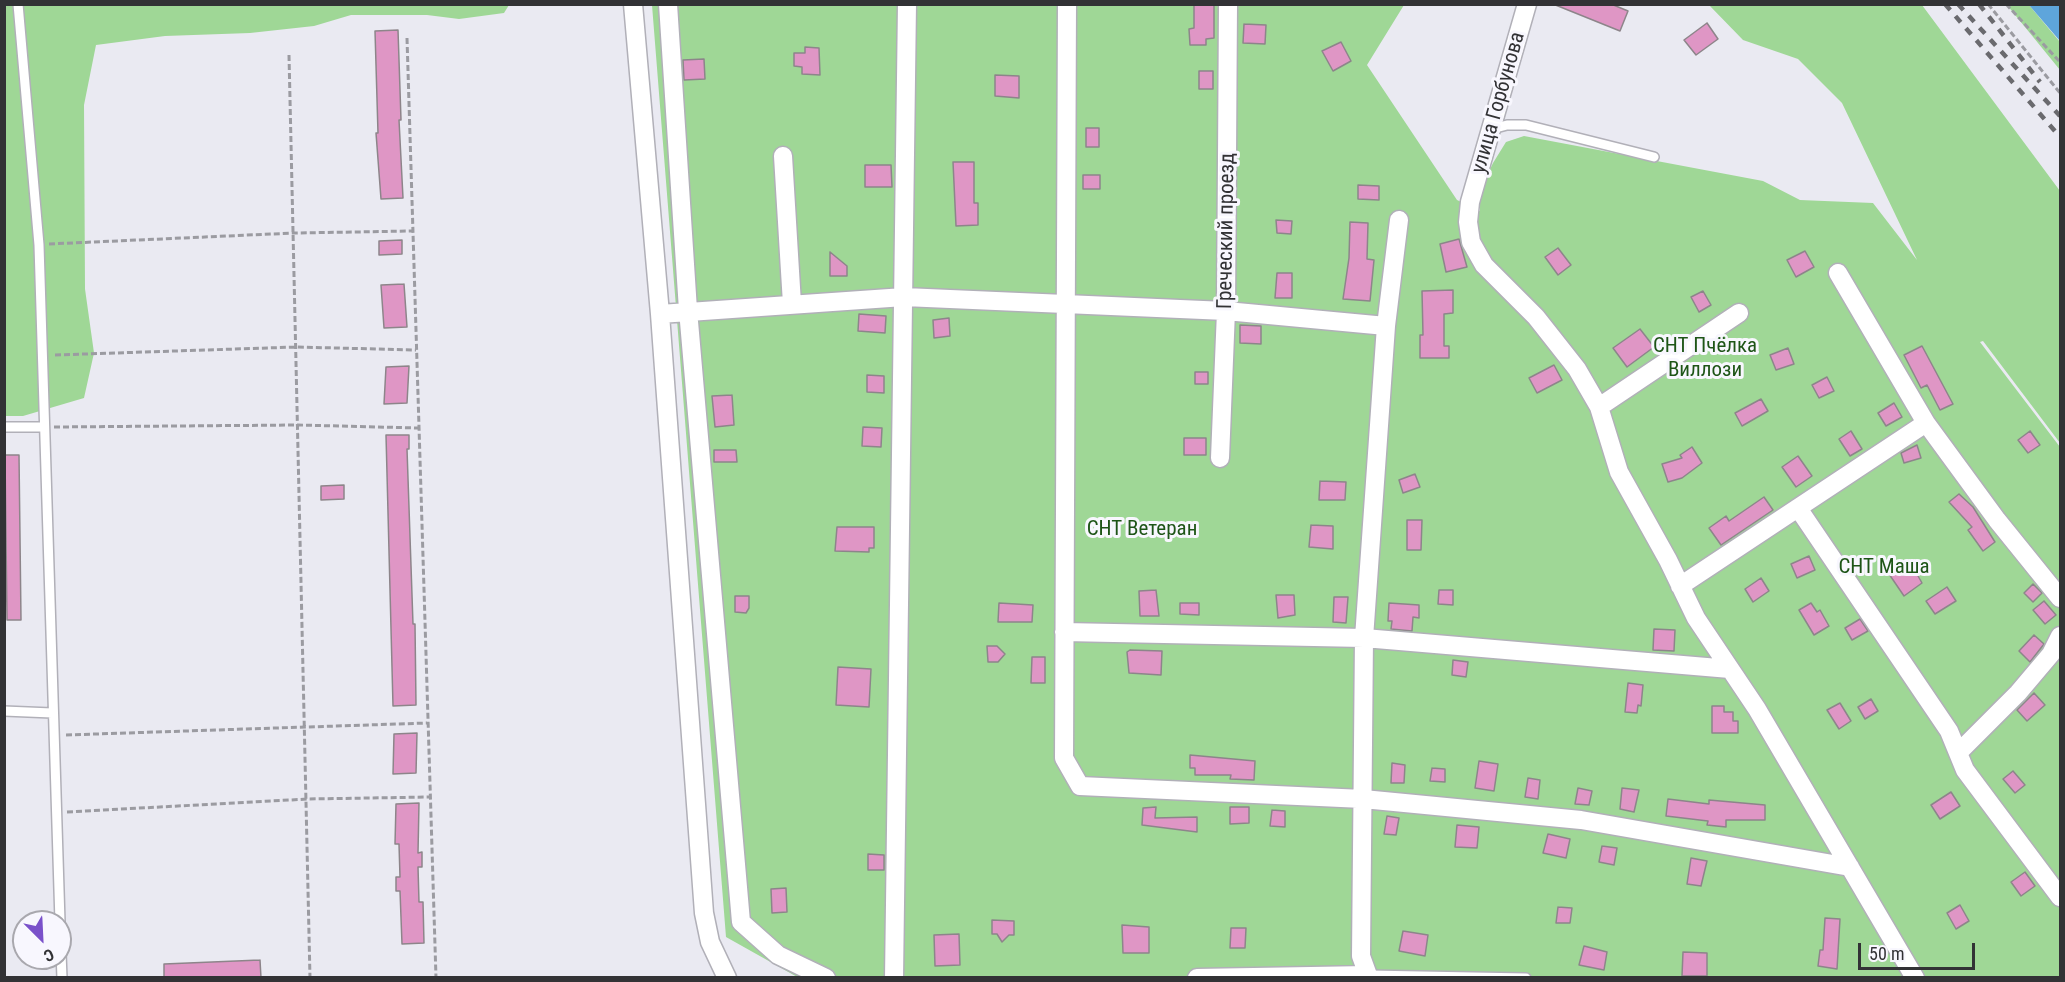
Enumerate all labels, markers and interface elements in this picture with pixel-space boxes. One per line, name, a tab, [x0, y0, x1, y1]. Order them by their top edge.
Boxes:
street label: улица Горбунова	[1467, 30, 1531, 176]
street label: Греческий проезд	[1213, 153, 1241, 309]
park label: СНТ Пчёлка Виллози	[1653, 334, 1757, 384]
park label: СНТ Ветеран	[1087, 517, 1197, 543]
park label: СНТ Маша	[1838, 555, 1930, 581]
north arrow	[12, 910, 72, 970]
scale bar	[1861, 931, 1978, 969]
text: 50 m	[1869, 943, 1904, 964]
text: С	[41, 945, 57, 966]

